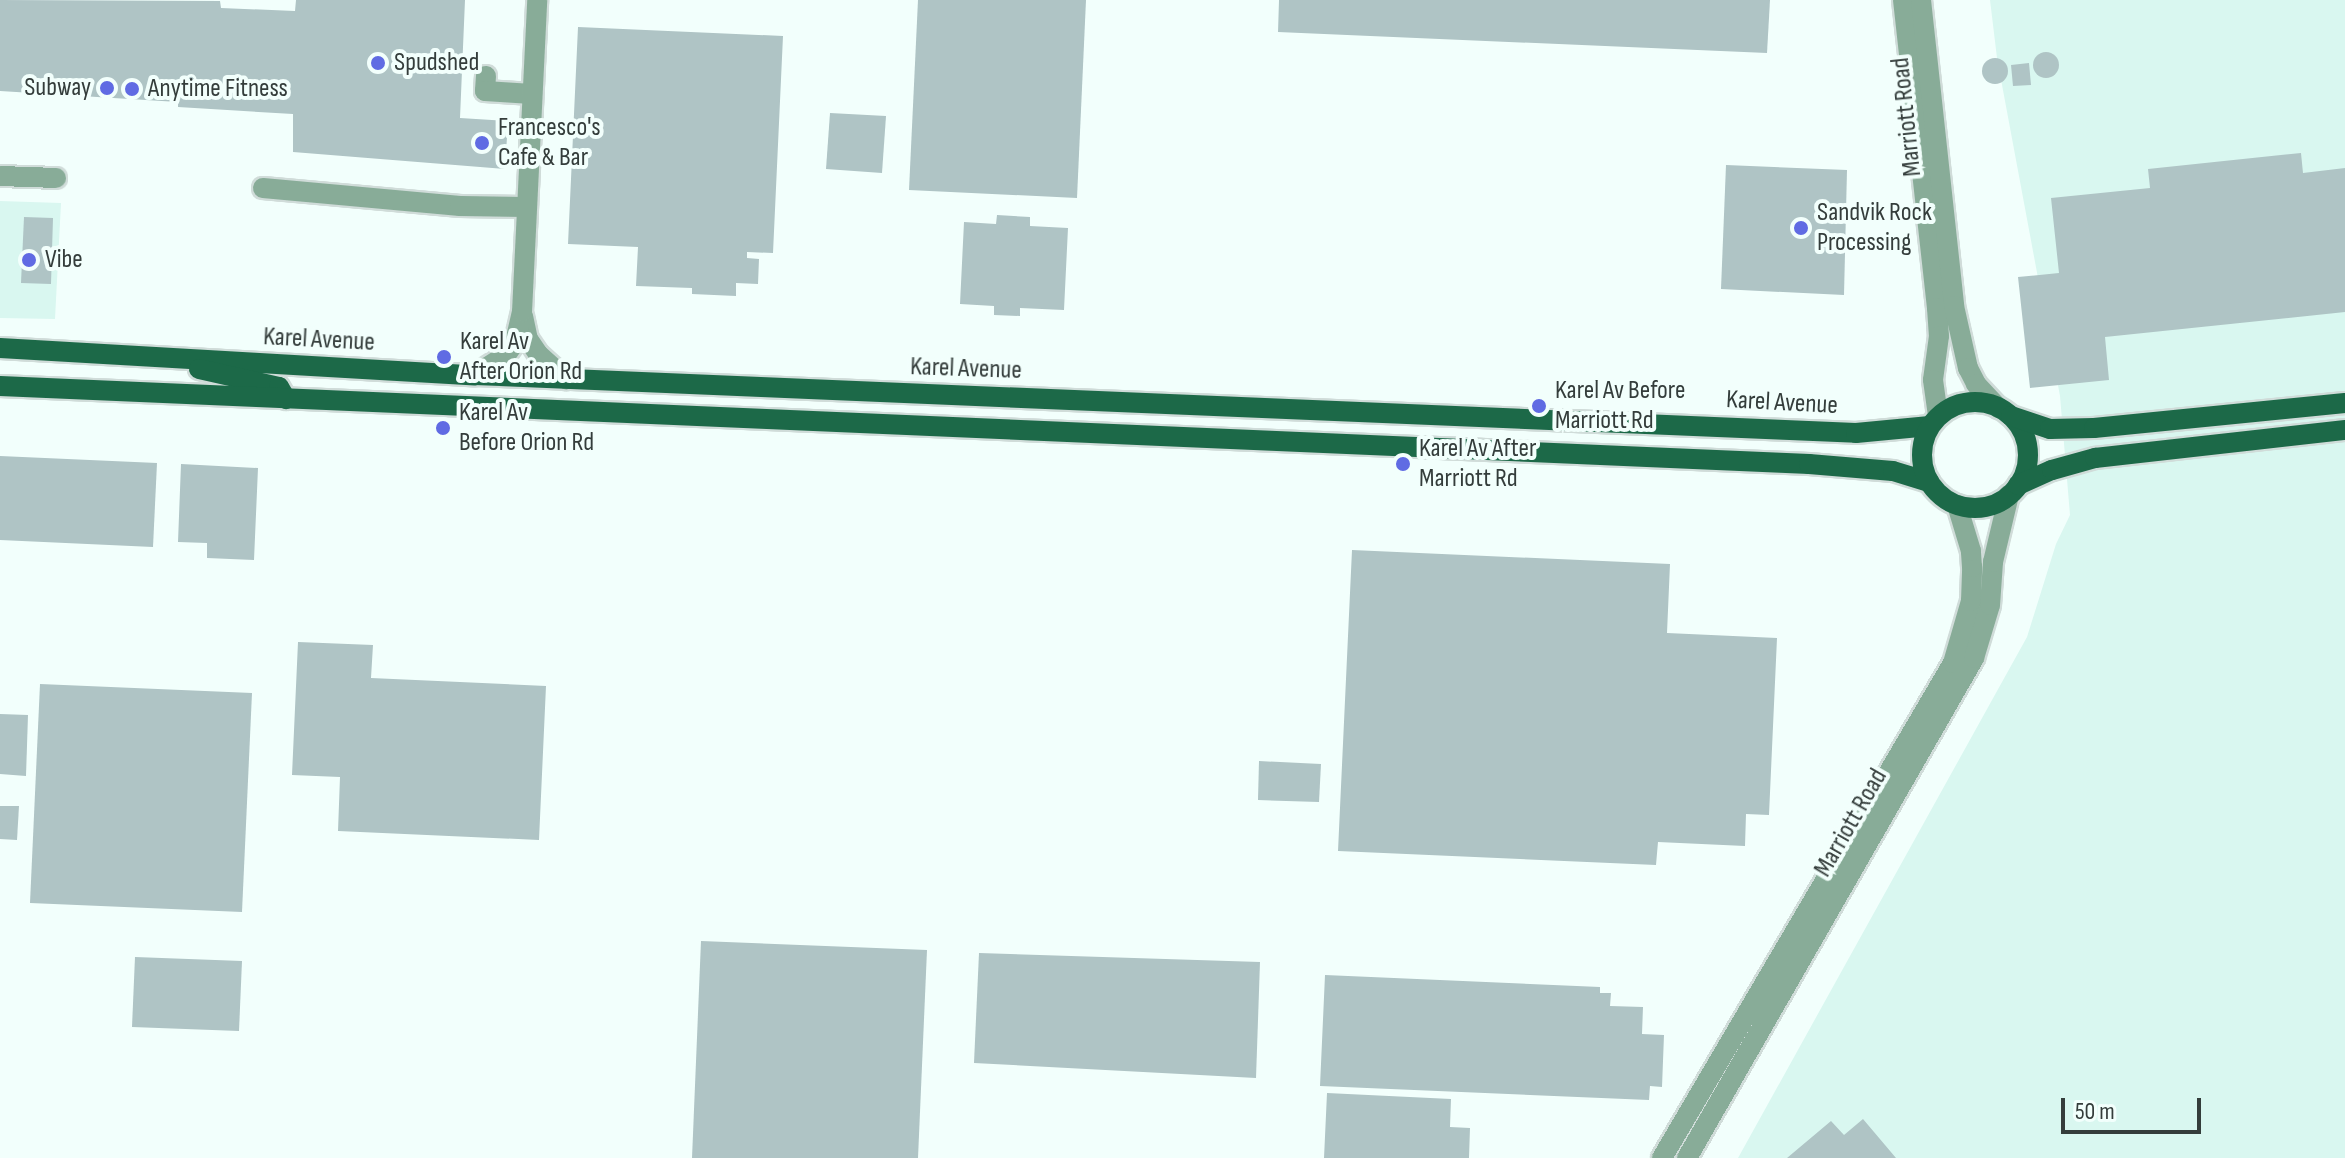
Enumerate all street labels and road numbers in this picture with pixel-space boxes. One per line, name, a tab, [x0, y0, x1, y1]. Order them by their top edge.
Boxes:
street label: Marriott Road	[1885, 56, 1929, 178]
street label: Karel Avenue	[262, 321, 376, 359]
street label: Karel Avenue	[910, 351, 1022, 387]
street label: Karel Avenue	[1725, 384, 1839, 422]
street label: Marriott Road	[1808, 764, 1894, 882]

